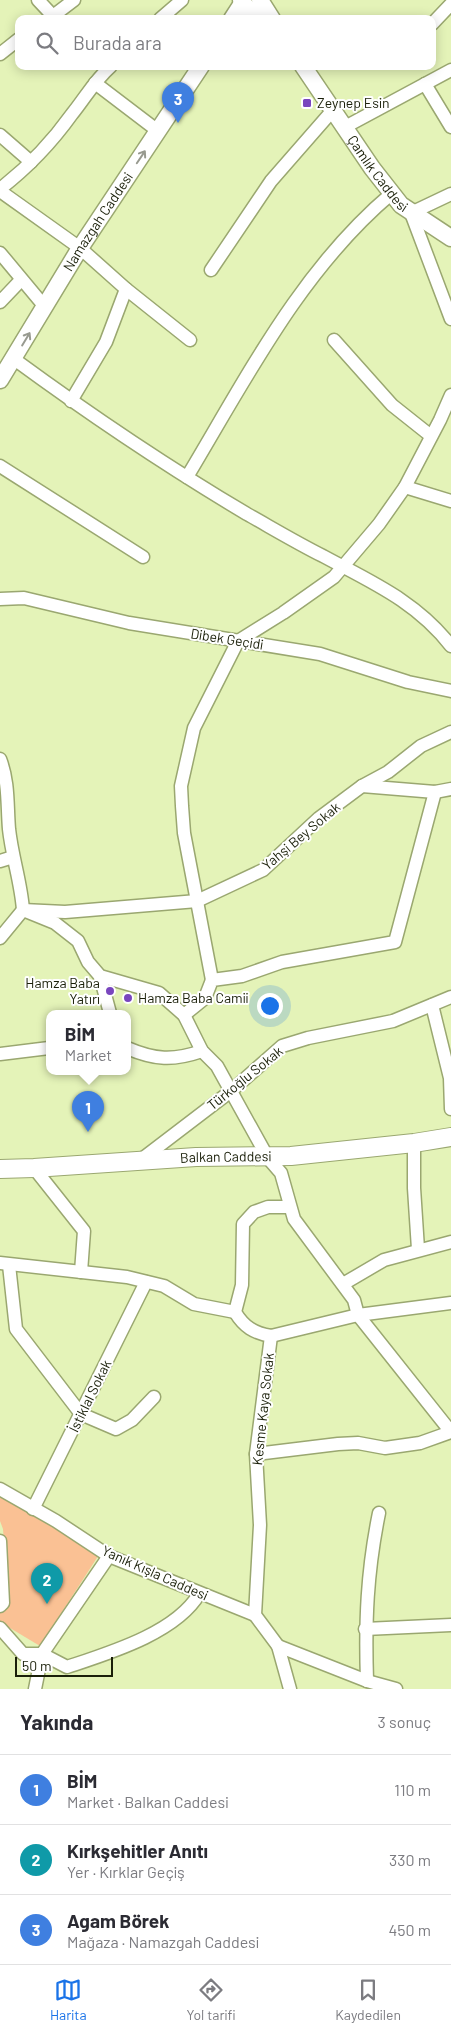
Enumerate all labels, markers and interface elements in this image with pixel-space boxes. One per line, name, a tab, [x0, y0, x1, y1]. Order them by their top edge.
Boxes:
search box	[15, 15, 436, 70]
icon: search	[33, 29, 61, 57]
text: Burada ara	[73, 31, 162, 54]
pin: 3	[162, 82, 194, 123]
place label: Zeynep Esin	[317, 94, 390, 111]
marker: Zeynep Esin	[301, 97, 313, 109]
street label: Çamlık Caddesi	[344, 132, 411, 215]
one-way arrow	[135, 150, 146, 164]
street label: Namazgah Caddesi	[59, 169, 136, 274]
one-way arrow	[21, 332, 31, 346]
street label: Dibek Geçidi	[190, 624, 265, 653]
street label: Yahşi Bey Sokak	[258, 798, 343, 873]
place label: Hamza Baba Yatırı	[25, 974, 100, 1007]
marker: Hamza Baba Yatırı	[104, 985, 116, 997]
place label: Hamza Baba Camii	[138, 989, 249, 1006]
marker: Hamza Baba Camii	[122, 992, 134, 1004]
your location	[257, 993, 283, 1019]
popup	[46, 1010, 131, 1075]
text: BİM	[65, 1022, 95, 1045]
street label: Türkoğlu Sokak	[203, 1042, 286, 1113]
text: Market	[65, 1045, 112, 1064]
pin: 1	[72, 1091, 104, 1132]
street label: Balkan Caddesi	[179, 1147, 271, 1166]
street label: Kesme Kaya Sokak	[248, 1352, 277, 1466]
street label: İstiklal Sokak	[65, 1357, 114, 1435]
street label: Yanık Kışla Caddesi	[100, 1542, 211, 1604]
pin: 2	[31, 1563, 63, 1604]
scale bar	[15, 1654, 112, 1677]
text: 50 m	[22, 1657, 51, 1674]
text: Yakında	[20, 1709, 93, 1734]
text: 3 sonuç	[378, 1712, 431, 1731]
text: BİM	[67, 1769, 97, 1792]
text: 1	[33, 1780, 39, 1799]
text: 110 m	[394, 1780, 431, 1799]
text: Market · Balkan Caddesi	[67, 1792, 229, 1811]
text: Kırkşehitler Anıtı	[67, 1839, 208, 1862]
text: 2	[32, 1850, 40, 1869]
text: 330 m	[389, 1850, 431, 1869]
text: Yer · Kırklar Geçiş	[67, 1862, 185, 1881]
text: Agam Börek	[67, 1909, 169, 1932]
text: 3	[32, 1920, 40, 1939]
text: 450 m	[388, 1920, 431, 1939]
text: Mağaza · Namazgah Caddesi	[67, 1932, 259, 1951]
tab: Harita	[50, 1976, 87, 2023]
tab: Yol tarifi	[186, 1976, 235, 2023]
tab: Kaydedilen	[335, 1976, 401, 2023]

